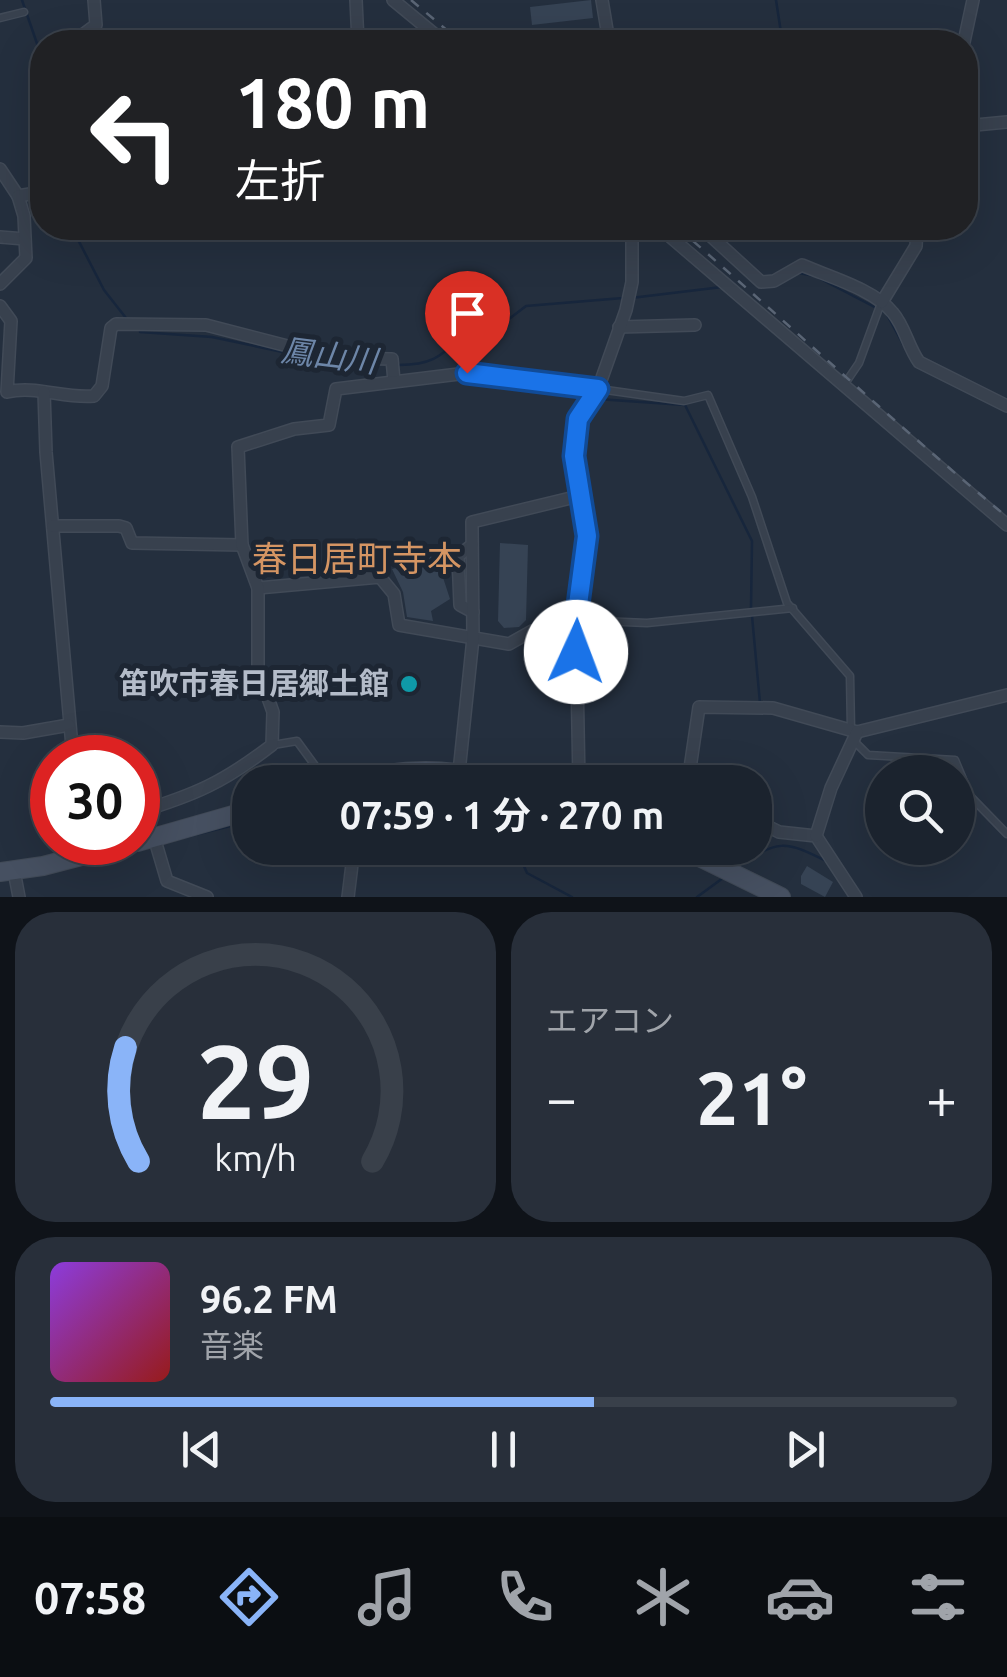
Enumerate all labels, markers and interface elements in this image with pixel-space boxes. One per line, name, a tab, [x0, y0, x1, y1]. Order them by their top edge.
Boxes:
text: 180 m	[235, 63, 430, 141]
icon: left	[70, 70, 200, 200]
text: 左折	[235, 155, 325, 206]
pin	[425, 271, 510, 374]
icon: arrive	[440, 286, 495, 341]
water label: 鳳山川	[279, 331, 382, 379]
district label: 春日居町寺本	[252, 538, 462, 578]
position arrow	[524, 600, 628, 704]
place label: 笛吹市春日居郷土館	[119, 666, 389, 700]
marker: 笛吹市春日居郷土館	[398, 673, 420, 695]
speed limit sign: 30	[30, 735, 160, 865]
map controls	[865, 755, 975, 865]
button: search	[865, 755, 975, 865]
text: 07:59 · 1 分 · 270 m	[340, 794, 664, 836]
text: エアコン	[546, 1002, 674, 1038]
text: 29	[197, 1022, 314, 1139]
text: 21°	[696, 1055, 807, 1139]
text: −	[546, 1067, 577, 1128]
text: +	[926, 1067, 957, 1128]
text: km/h	[214, 1138, 297, 1178]
text: 96.2 FM	[200, 1278, 338, 1320]
text: 音楽	[200, 1327, 264, 1363]
icon: previous	[174, 1422, 229, 1477]
icon: pause	[476, 1422, 531, 1477]
icon: next	[778, 1422, 833, 1477]
icon: directions	[214, 1562, 284, 1632]
icon: music	[352, 1562, 422, 1632]
icon: phone	[490, 1562, 560, 1632]
icon: climate	[628, 1562, 698, 1632]
icon: car	[765, 1562, 835, 1632]
icon: filters	[903, 1562, 973, 1632]
text: 07:58	[34, 1572, 146, 1623]

